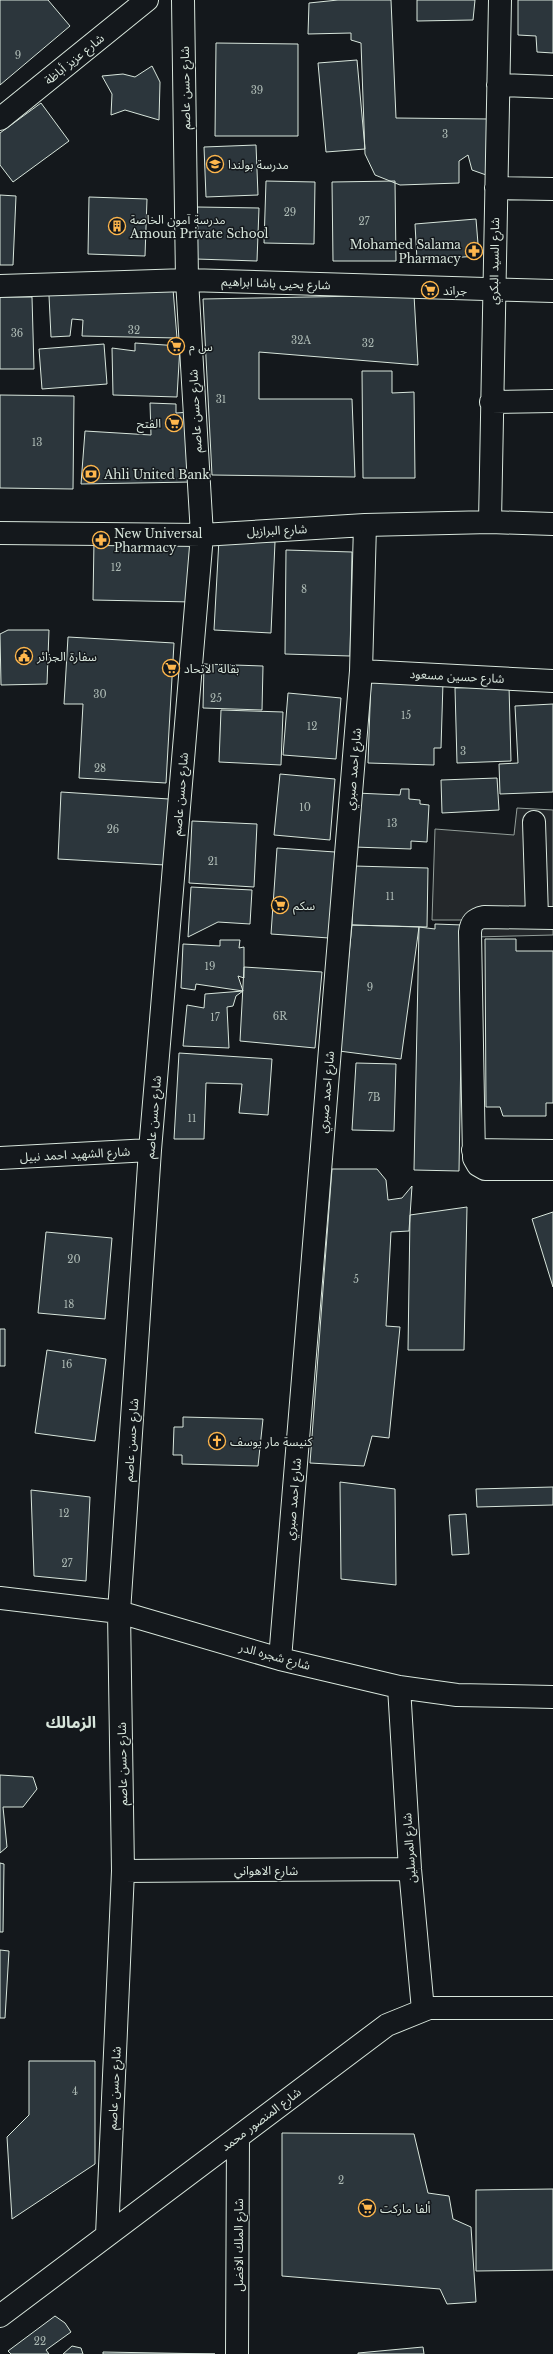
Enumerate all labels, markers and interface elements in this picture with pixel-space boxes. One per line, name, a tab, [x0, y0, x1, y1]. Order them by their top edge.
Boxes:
street label: شارع عزيز أباظة	[41, 30, 108, 89]
street label: شارع حسن عاصم	[177, 46, 195, 130]
house number: 9	[15, 49, 21, 62]
house number: 39	[251, 84, 263, 97]
house number: 3	[442, 128, 448, 141]
school or university icon: مدرسة بولندا	[205, 154, 225, 174]
place label: مدرسة بولندا	[228, 157, 289, 172]
house number: 29	[284, 206, 296, 219]
place label: مدرسة آمون الخاصة Amoun Private School	[129, 212, 269, 241]
house number: 27	[358, 215, 371, 228]
building icon: مدرسة آمون الخاصة Amoun Private School	[107, 216, 127, 236]
street label: شارع السيد البكري	[486, 217, 505, 305]
place label: Mohamed Salama Pharmacy	[350, 237, 461, 266]
pharmacy icon: Mohamed Salama Pharmacy	[464, 241, 484, 261]
street label: شارع يحيى باشا ابراهيم	[221, 274, 331, 294]
supermarket icon: جراند	[420, 280, 440, 300]
place label: جراند	[443, 283, 467, 298]
house number: 32	[128, 324, 140, 337]
house number: 36	[11, 327, 23, 340]
house number: 32A	[291, 334, 311, 347]
supermarket icon: س م	[166, 336, 186, 356]
house number: 32	[362, 337, 374, 350]
place label: س م	[189, 339, 213, 356]
street label: شارع حسن عاصم	[185, 369, 207, 453]
house number: 31	[216, 393, 226, 406]
supermarket icon: الفتح	[164, 413, 184, 433]
place label: الفتح	[137, 416, 161, 433]
house number: 13	[32, 436, 42, 449]
bank icon: Ahli United Bank	[81, 464, 101, 484]
place label: Ahli United Bank	[103, 467, 210, 482]
street label: شارع البرازيل	[246, 521, 308, 541]
place label: New Universal Pharmacy	[114, 526, 203, 555]
pharmacy icon: New Universal Pharmacy	[91, 530, 111, 550]
house number: 12	[111, 561, 121, 574]
house number: 8	[301, 583, 307, 596]
public building icon: سفارة الجزائر	[14, 646, 34, 666]
place label: سفارة الجزائر	[36, 649, 97, 664]
supermarket icon: بقالة الاتحاد	[161, 658, 181, 678]
place label: بقالة الاتحاد	[184, 661, 239, 676]
street label: شارع حسين مسعود	[409, 666, 505, 688]
house number: 30	[93, 688, 107, 701]
house number: 25	[210, 692, 222, 705]
house number: 15	[401, 709, 411, 722]
house number: 12	[307, 720, 317, 733]
street label: شارع احمد صبري	[342, 727, 367, 811]
house number: 3	[460, 745, 466, 758]
street label: شارع حسن عاصم	[169, 752, 193, 836]
house number: 28	[94, 762, 106, 775]
house number: 10	[299, 801, 311, 814]
house number: 13	[387, 817, 397, 830]
house number: 26	[107, 823, 119, 836]
house number: 21	[208, 855, 218, 868]
house number: 11	[386, 890, 394, 903]
supermarket icon: سكم	[270, 895, 290, 915]
place label: سكم	[293, 898, 315, 915]
house number: 19	[205, 960, 215, 973]
house number: 9	[367, 981, 373, 994]
house number: 6R	[273, 1010, 288, 1023]
house number: 17	[210, 1011, 221, 1024]
street label: شارع احمد صبري	[315, 1050, 340, 1134]
street label: شارع حسن عاصم	[142, 1075, 166, 1159]
house number: 7B	[368, 1091, 381, 1104]
house number: 11	[188, 1112, 196, 1125]
street label: شارع الشهيد احمد نبيل	[19, 1144, 131, 1166]
house number: 20	[67, 1253, 81, 1266]
house number: 5	[353, 1273, 359, 1286]
house number: 18	[64, 1298, 74, 1311]
house number: 16	[62, 1358, 72, 1371]
street label: شارع حسن عاصم	[121, 1398, 143, 1482]
church icon: كنيسة مار يوسف	[207, 1431, 227, 1451]
place label: كنيسة مار يوسف	[230, 1434, 314, 1449]
street label: شارع احمد صبري	[282, 1457, 307, 1541]
house number: 12	[59, 1507, 69, 1520]
house number: 27	[61, 1557, 74, 1570]
street label: شارع شجره الدر	[236, 1639, 312, 1675]
district label: الزمالك	[46, 1712, 96, 1732]
street label: شارع حسن عاصم	[114, 1722, 132, 1806]
street label: شارع المرسلين	[399, 1812, 421, 1884]
street label: شارع الاهواني	[234, 1863, 298, 1880]
street label: شارع حسن عاصم	[104, 2046, 126, 2130]
street label: شارع المنصور محمد	[218, 2084, 305, 2155]
house number: 4	[72, 2085, 78, 2098]
house number: 2	[338, 2174, 344, 2187]
street label: شارع الملك الافضل	[231, 2198, 248, 2292]
supermarket icon: ألفا ماركت	[357, 2198, 377, 2218]
place label: ألفا ماركت	[380, 2201, 431, 2216]
house number: 22	[34, 2335, 46, 2348]

